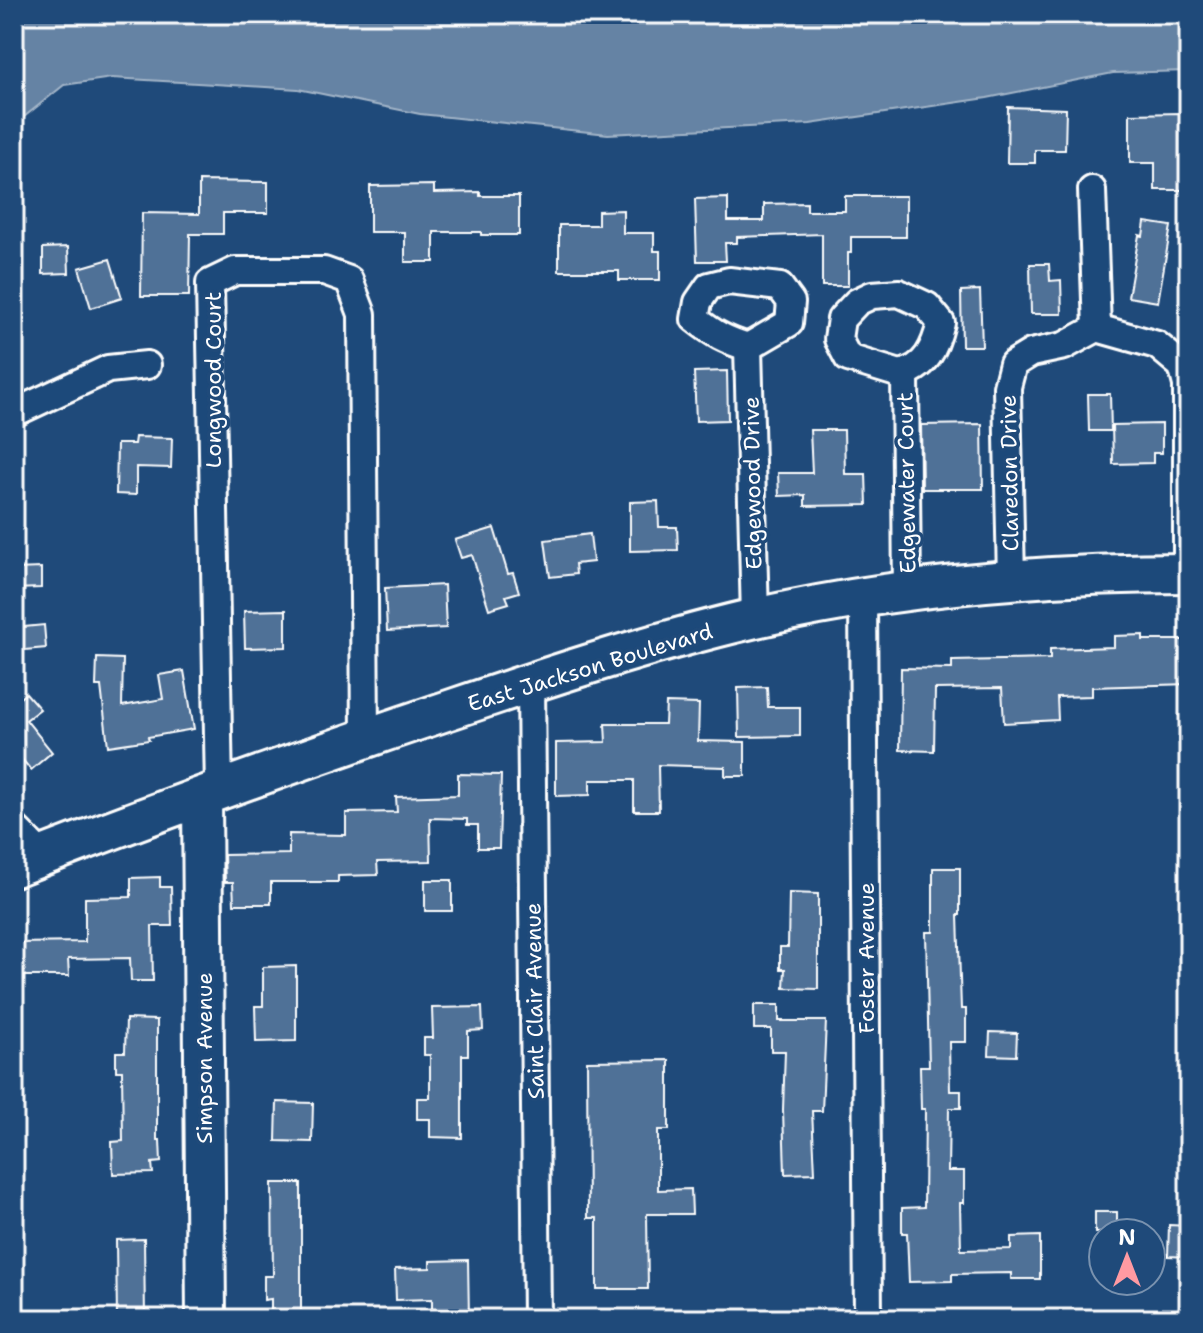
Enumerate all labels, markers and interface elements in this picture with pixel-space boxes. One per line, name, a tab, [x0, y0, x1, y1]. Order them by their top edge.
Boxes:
street label: Longwood Court	[199, 292, 228, 468]
street label: Edgewater Court	[890, 392, 923, 574]
street label: Claredon Drive	[994, 394, 1025, 552]
street label: Edgewood Drive	[736, 396, 769, 570]
street label: East Jackson Boulevard	[464, 616, 716, 719]
street label: Foster Avenue	[852, 882, 881, 1034]
street label: Saint Clair Avenue	[518, 902, 551, 1100]
street label: Simpson Avenue	[190, 972, 219, 1144]
north arrow	[1087, 1217, 1167, 1297]
text: N	[1118, 1223, 1136, 1252]

